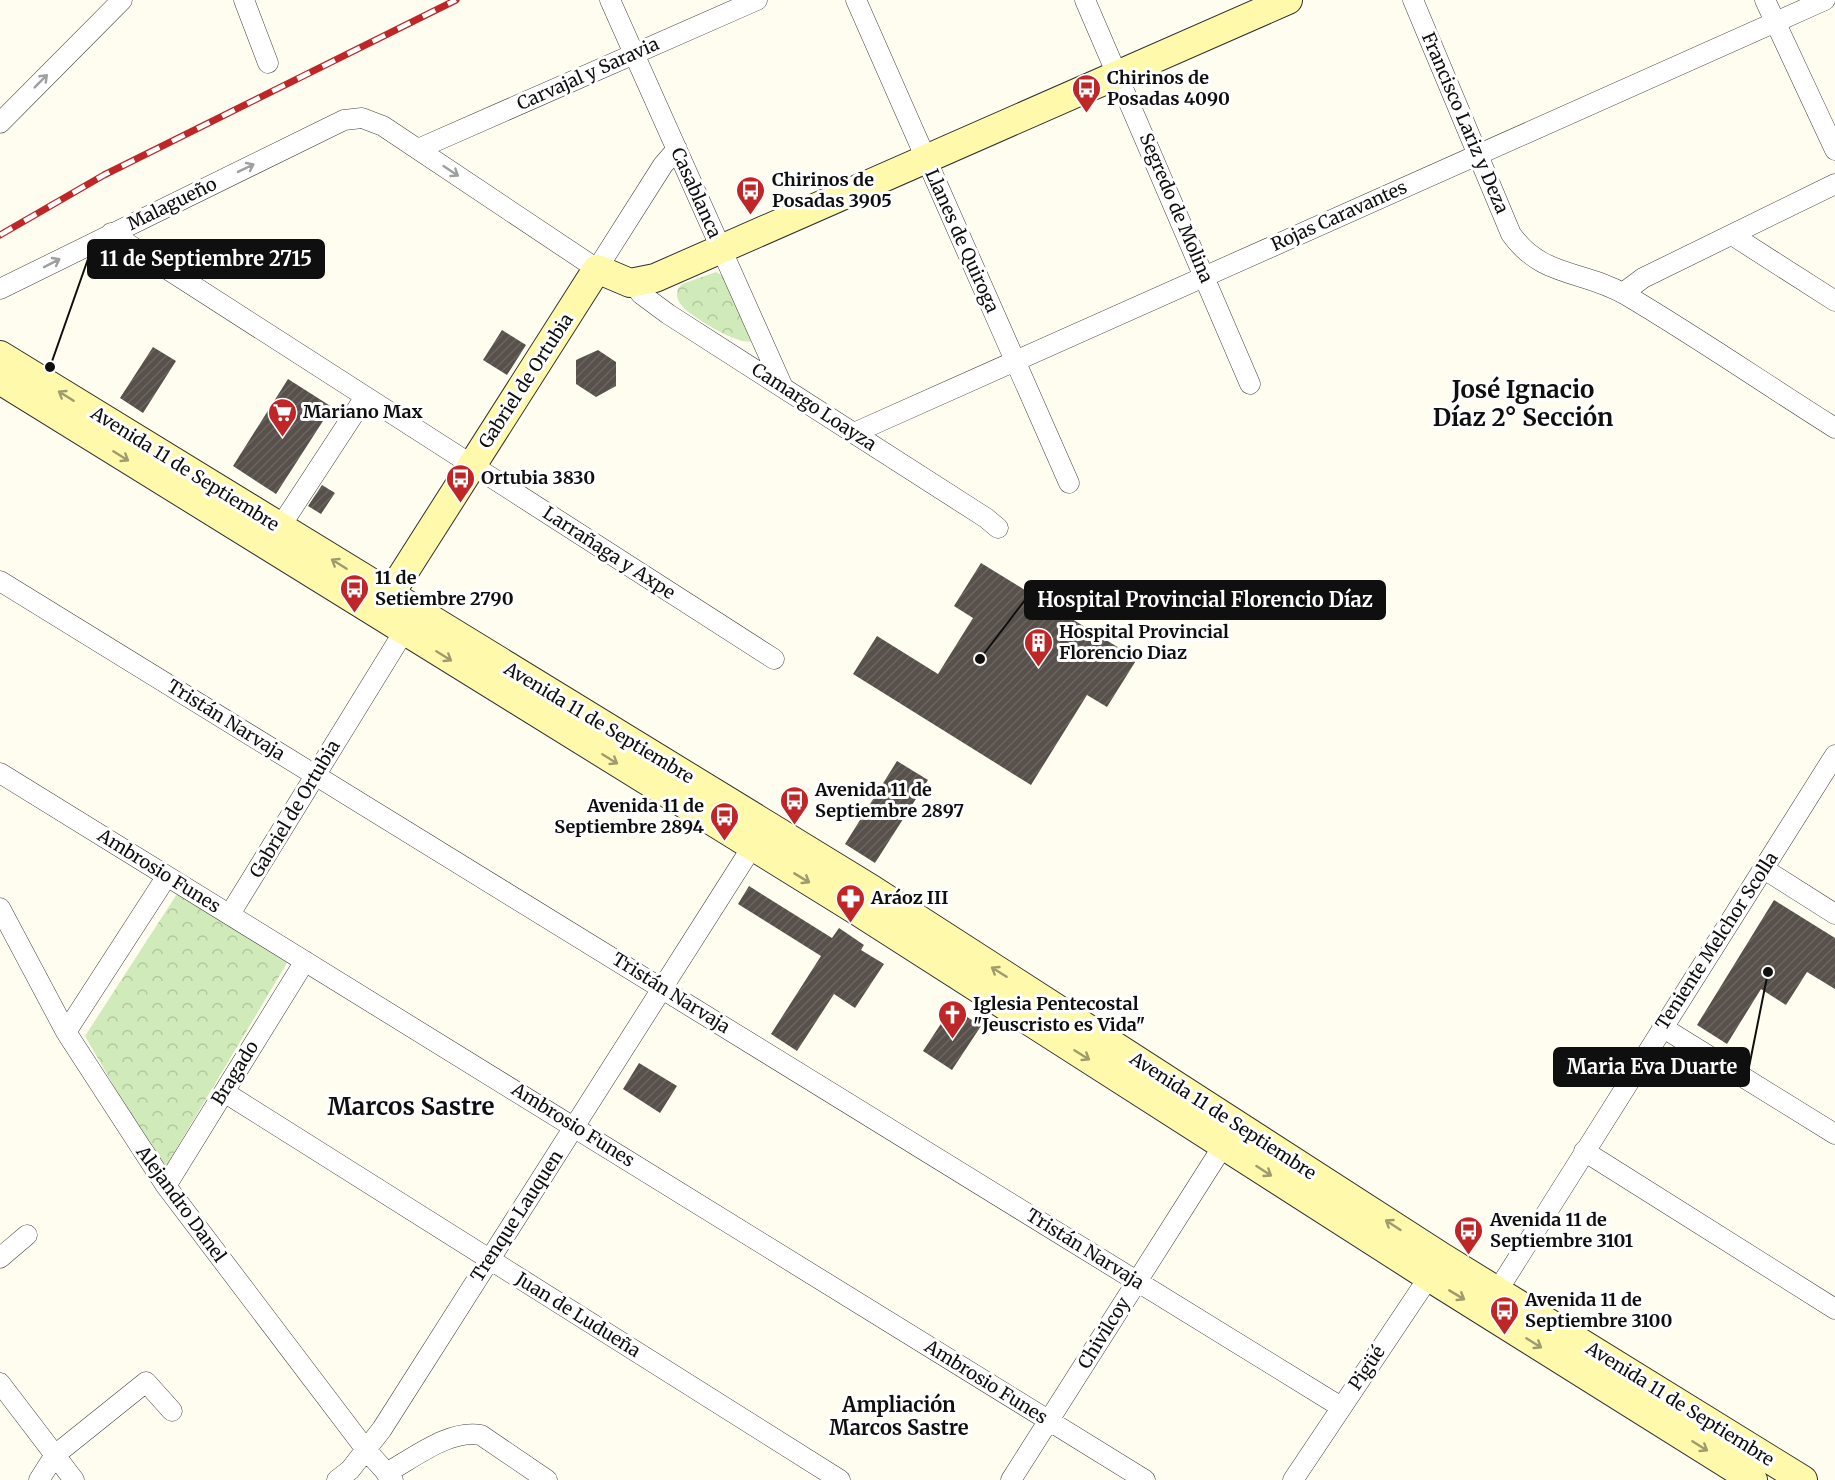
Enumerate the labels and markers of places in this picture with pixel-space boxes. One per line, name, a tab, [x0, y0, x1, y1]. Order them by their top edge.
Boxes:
place label: Chirinos de Posadas 4090	[1107, 66, 1230, 110]
bus stop icon: Chirinos de Posadas 4090	[1070, 72, 1102, 114]
place label: Chirinos de Posadas 3905	[772, 168, 892, 212]
bus stop icon: Chirinos de Posadas 3905	[735, 174, 767, 216]
callout: 11 de Septiembre 2715	[88, 240, 324, 278]
supermarket icon: Mariano Max	[266, 396, 298, 438]
place label: Mariano Max	[303, 400, 423, 423]
bus stop icon: Ortubia 3830	[444, 462, 476, 504]
place label: Ortubia 3830	[481, 466, 595, 489]
place label: 11 de Setiembre 2790	[375, 566, 514, 610]
bus stop icon: 11 de Setiembre 2790	[338, 572, 370, 614]
callout: Hospital Provincial Florencio Díaz	[1025, 581, 1385, 619]
place label: Hospital Provincial Florencio Diaz	[1059, 620, 1229, 664]
building icon: Hospital Provincial Florencio Diaz	[1022, 626, 1054, 668]
place label: Avenida 11 de Septiembre 2897	[814, 778, 964, 822]
bus stop icon: Avenida 11 de Septiembre 2897	[778, 784, 810, 826]
place label: Avenida 11 de Septiembre 2894	[554, 794, 705, 838]
bus stop icon: Avenida 11 de Septiembre 2894	[709, 800, 741, 842]
pharmacy icon: Aráoz III	[834, 882, 866, 924]
place label: Aráoz III	[870, 886, 948, 909]
place label: Iglesia Pentecostal "Jeuscristo es Vida"	[973, 992, 1145, 1036]
church icon: Iglesia Pentecostal "Jeuscristo es Vida"	[936, 998, 968, 1040]
callout: Maria Eva Duarte	[1554, 1048, 1749, 1086]
place label: Avenida 11 de Septiembre 3101	[1489, 1208, 1633, 1252]
bus stop icon: Avenida 11 de Septiembre 3101	[1453, 1214, 1485, 1256]
place label: Avenida 11 de Septiembre 3100	[1524, 1288, 1673, 1332]
bus stop icon: Avenida 11 de Septiembre 3100	[1488, 1294, 1520, 1336]

